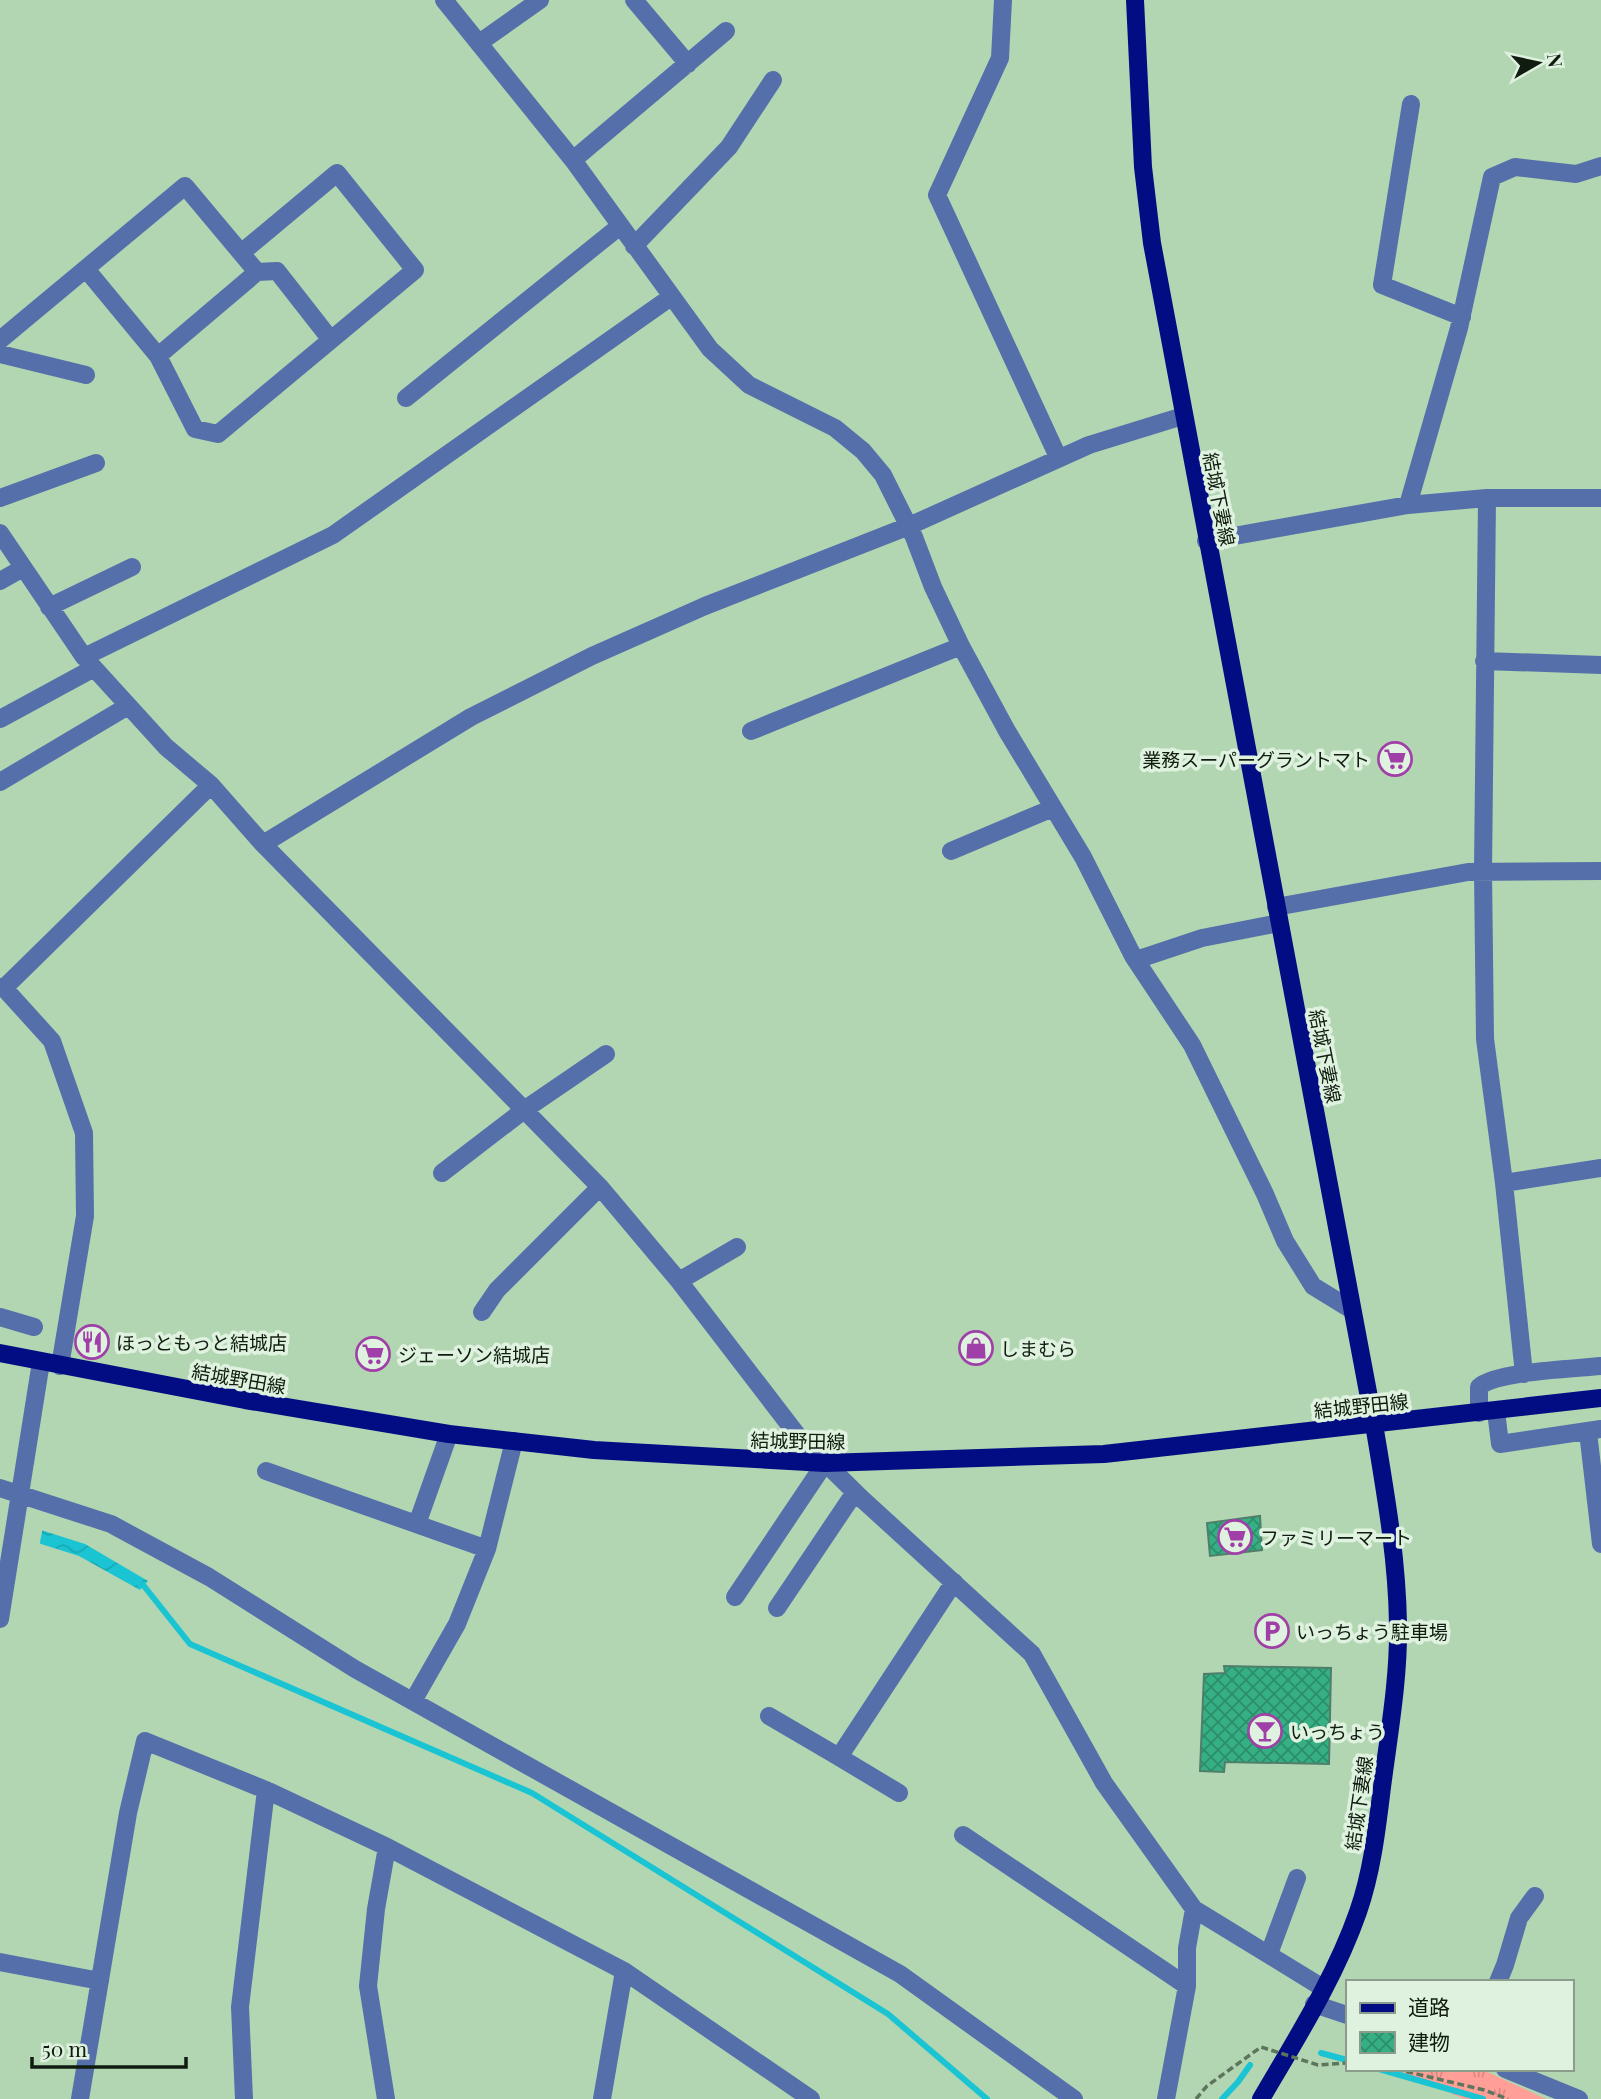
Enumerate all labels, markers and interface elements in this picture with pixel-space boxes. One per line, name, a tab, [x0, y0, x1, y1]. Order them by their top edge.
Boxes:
north arrow	[1503, 28, 1573, 98]
text: N	[1542, 51, 1570, 69]
street label: 結城下妻線	[1198, 450, 1242, 548]
supermarket icon: 業務スーパーグラントマト	[1376, 740, 1414, 778]
place label: 業務スーパーグラントマト	[1142, 746, 1370, 772]
street label: 結城下妻線	[1304, 1007, 1348, 1105]
restaurant icon: ほっともっと結城店	[73, 1323, 111, 1361]
place label: ほっともっと結城店	[116, 1329, 287, 1355]
shop icon: しまむら	[957, 1329, 995, 1367]
supermarket icon: ジェーソン結城店	[354, 1335, 392, 1373]
place label: しまむら	[1000, 1335, 1076, 1361]
place label: ジェーソン結城店	[398, 1341, 550, 1367]
street label: 結城野田線	[190, 1357, 288, 1399]
street label: 結城野田線	[1312, 1387, 1410, 1423]
street label: 結城野田線	[750, 1426, 846, 1454]
supermarket icon: ファミリーマート	[1216, 1518, 1254, 1556]
place label: ファミリーマート	[1260, 1524, 1412, 1550]
parking icon: いっちょう駐車場	[1253, 1612, 1291, 1650]
place label: いっちょう駐車場	[1296, 1618, 1448, 1644]
bar icon: いっちょう	[1246, 1712, 1284, 1750]
place label: いっちょう	[1290, 1718, 1385, 1744]
street label: 結城下妻線	[1339, 1754, 1377, 1852]
legend	[1346, 1980, 1573, 2071]
text: 道路	[1408, 1992, 1450, 2020]
scale bar	[32, 2025, 186, 2070]
text: 建物	[1408, 2027, 1450, 2055]
text: 50 m	[42, 2034, 88, 2062]

